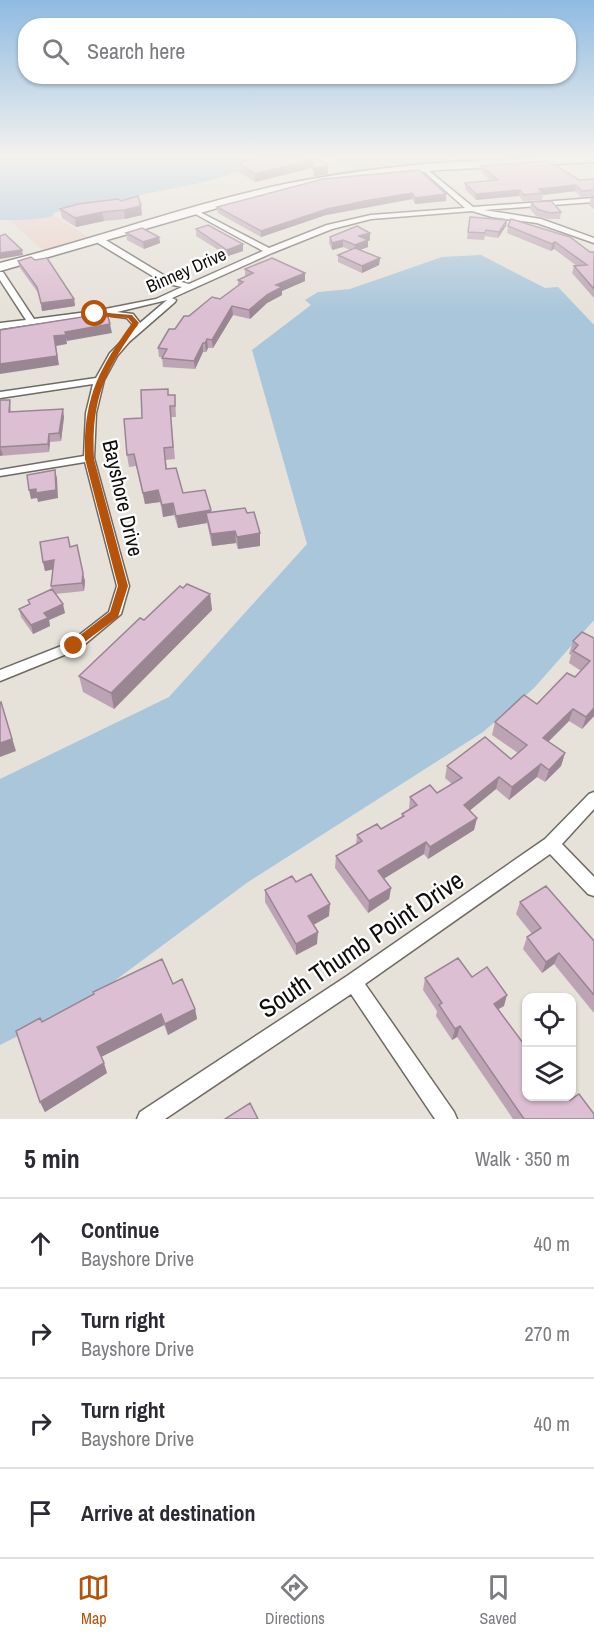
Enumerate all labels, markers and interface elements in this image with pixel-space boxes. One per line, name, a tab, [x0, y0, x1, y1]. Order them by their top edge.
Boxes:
search box	[18, 18, 576, 84]
icon: search	[39, 35, 72, 68]
text: Search here	[87, 36, 185, 66]
street label: Binney Drive	[142, 241, 230, 299]
route start	[81, 300, 107, 326]
street label: Bayshore Drive	[96, 437, 150, 559]
route end	[60, 632, 86, 658]
street label: South Thumb Point Drive	[252, 862, 470, 1026]
map controls	[522, 993, 576, 1101]
button: locate	[522, 993, 576, 1047]
button: layers	[522, 1047, 576, 1101]
text: 5 min	[24, 1141, 80, 1176]
text: Walk · 350 m	[475, 1145, 570, 1172]
text: Continue	[81, 1215, 159, 1245]
icon: ahead	[24, 1227, 57, 1260]
text: 40 m	[534, 1230, 570, 1257]
text: Bayshore Drive	[81, 1245, 194, 1272]
text: Turn right	[81, 1305, 165, 1335]
icon: right	[24, 1317, 57, 1350]
text: 270 m	[524, 1320, 570, 1347]
text: Bayshore Drive	[81, 1335, 194, 1362]
text: Turn right	[81, 1395, 165, 1425]
icon: right	[24, 1407, 57, 1440]
text: 40 m	[534, 1410, 570, 1437]
text: Bayshore Drive	[81, 1425, 194, 1452]
icon: arrive	[24, 1497, 57, 1530]
text: Arrive at destination	[81, 1498, 255, 1528]
tab: Map	[77, 1571, 110, 1629]
tab: Directions	[265, 1571, 325, 1629]
tab: Saved	[479, 1571, 517, 1629]

